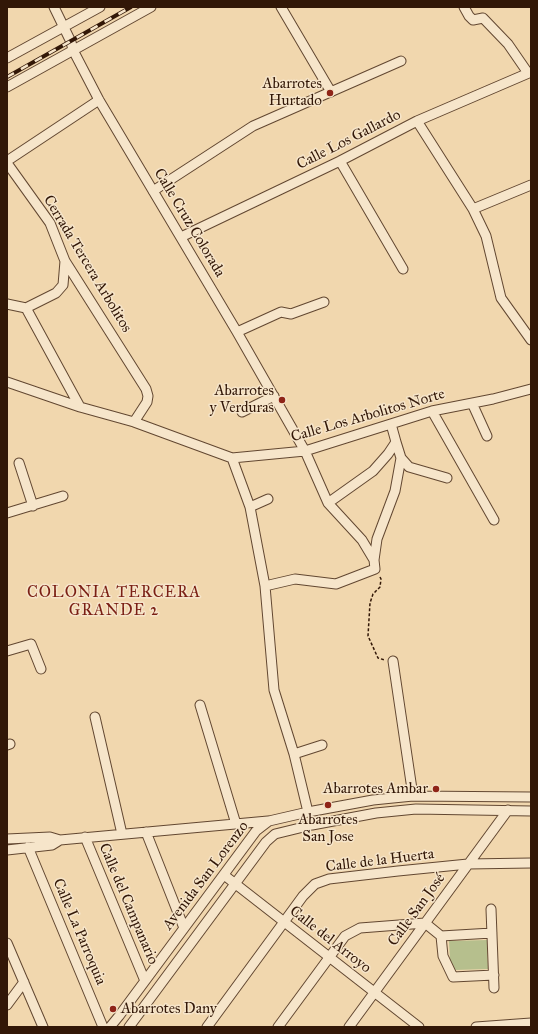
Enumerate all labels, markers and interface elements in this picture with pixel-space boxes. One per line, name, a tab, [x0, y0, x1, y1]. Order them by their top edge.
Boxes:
place label: Abarrotes Hurtado	[262, 75, 322, 110]
marker: Abarrotes Hurtado	[325, 88, 335, 98]
street label: Calle Los Gallardo	[294, 106, 404, 174]
street label: Calle Cruz Colorada	[149, 165, 229, 281]
street label: Cerrada Tercera Arbolitos	[39, 192, 135, 336]
place label: Abarrotes y Verduras	[210, 382, 274, 417]
street label: Calle Los Arbolitos Norte	[289, 385, 447, 447]
marker: Abarrotes y Verduras	[277, 395, 287, 405]
district label: COLONIA TERCERA GRANDE 2	[27, 583, 201, 621]
place label: Abarrotes Ambar	[323, 780, 428, 798]
marker: Abarrotes Ambar	[431, 784, 441, 794]
marker: Abarrotes San Jose	[323, 800, 333, 810]
place label: Abarrotes San Jose	[298, 811, 358, 846]
street label: Avenida San Lorenzo	[159, 818, 253, 934]
street label: Calle del Campanario	[94, 841, 162, 967]
street label: Calle de la Huerta	[325, 845, 435, 877]
street label: Calle San José	[385, 870, 449, 950]
street label: Calle La Parroquia	[48, 876, 110, 988]
street label: Calle del Arroyo	[286, 903, 374, 977]
place label: Abarrotes Dany	[121, 1000, 217, 1018]
marker: Abarrotes Dany	[108, 1004, 118, 1014]

